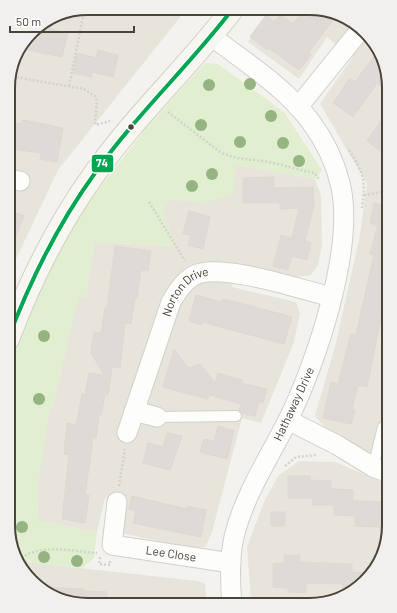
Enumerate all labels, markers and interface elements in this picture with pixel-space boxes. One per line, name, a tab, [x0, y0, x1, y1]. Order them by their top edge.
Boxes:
scale bar	[10, 8, 134, 34]
text: 50 m	[16, 14, 41, 28]
unlabelled marker	[126, 122, 136, 132]
line badge: 74	[91, 154, 114, 173]
text: 74	[96, 156, 108, 169]
street label: Norton Drive	[159, 264, 209, 318]
street label: Hathaway Drive	[270, 364, 316, 443]
street label: Lee Close	[145, 542, 197, 564]

